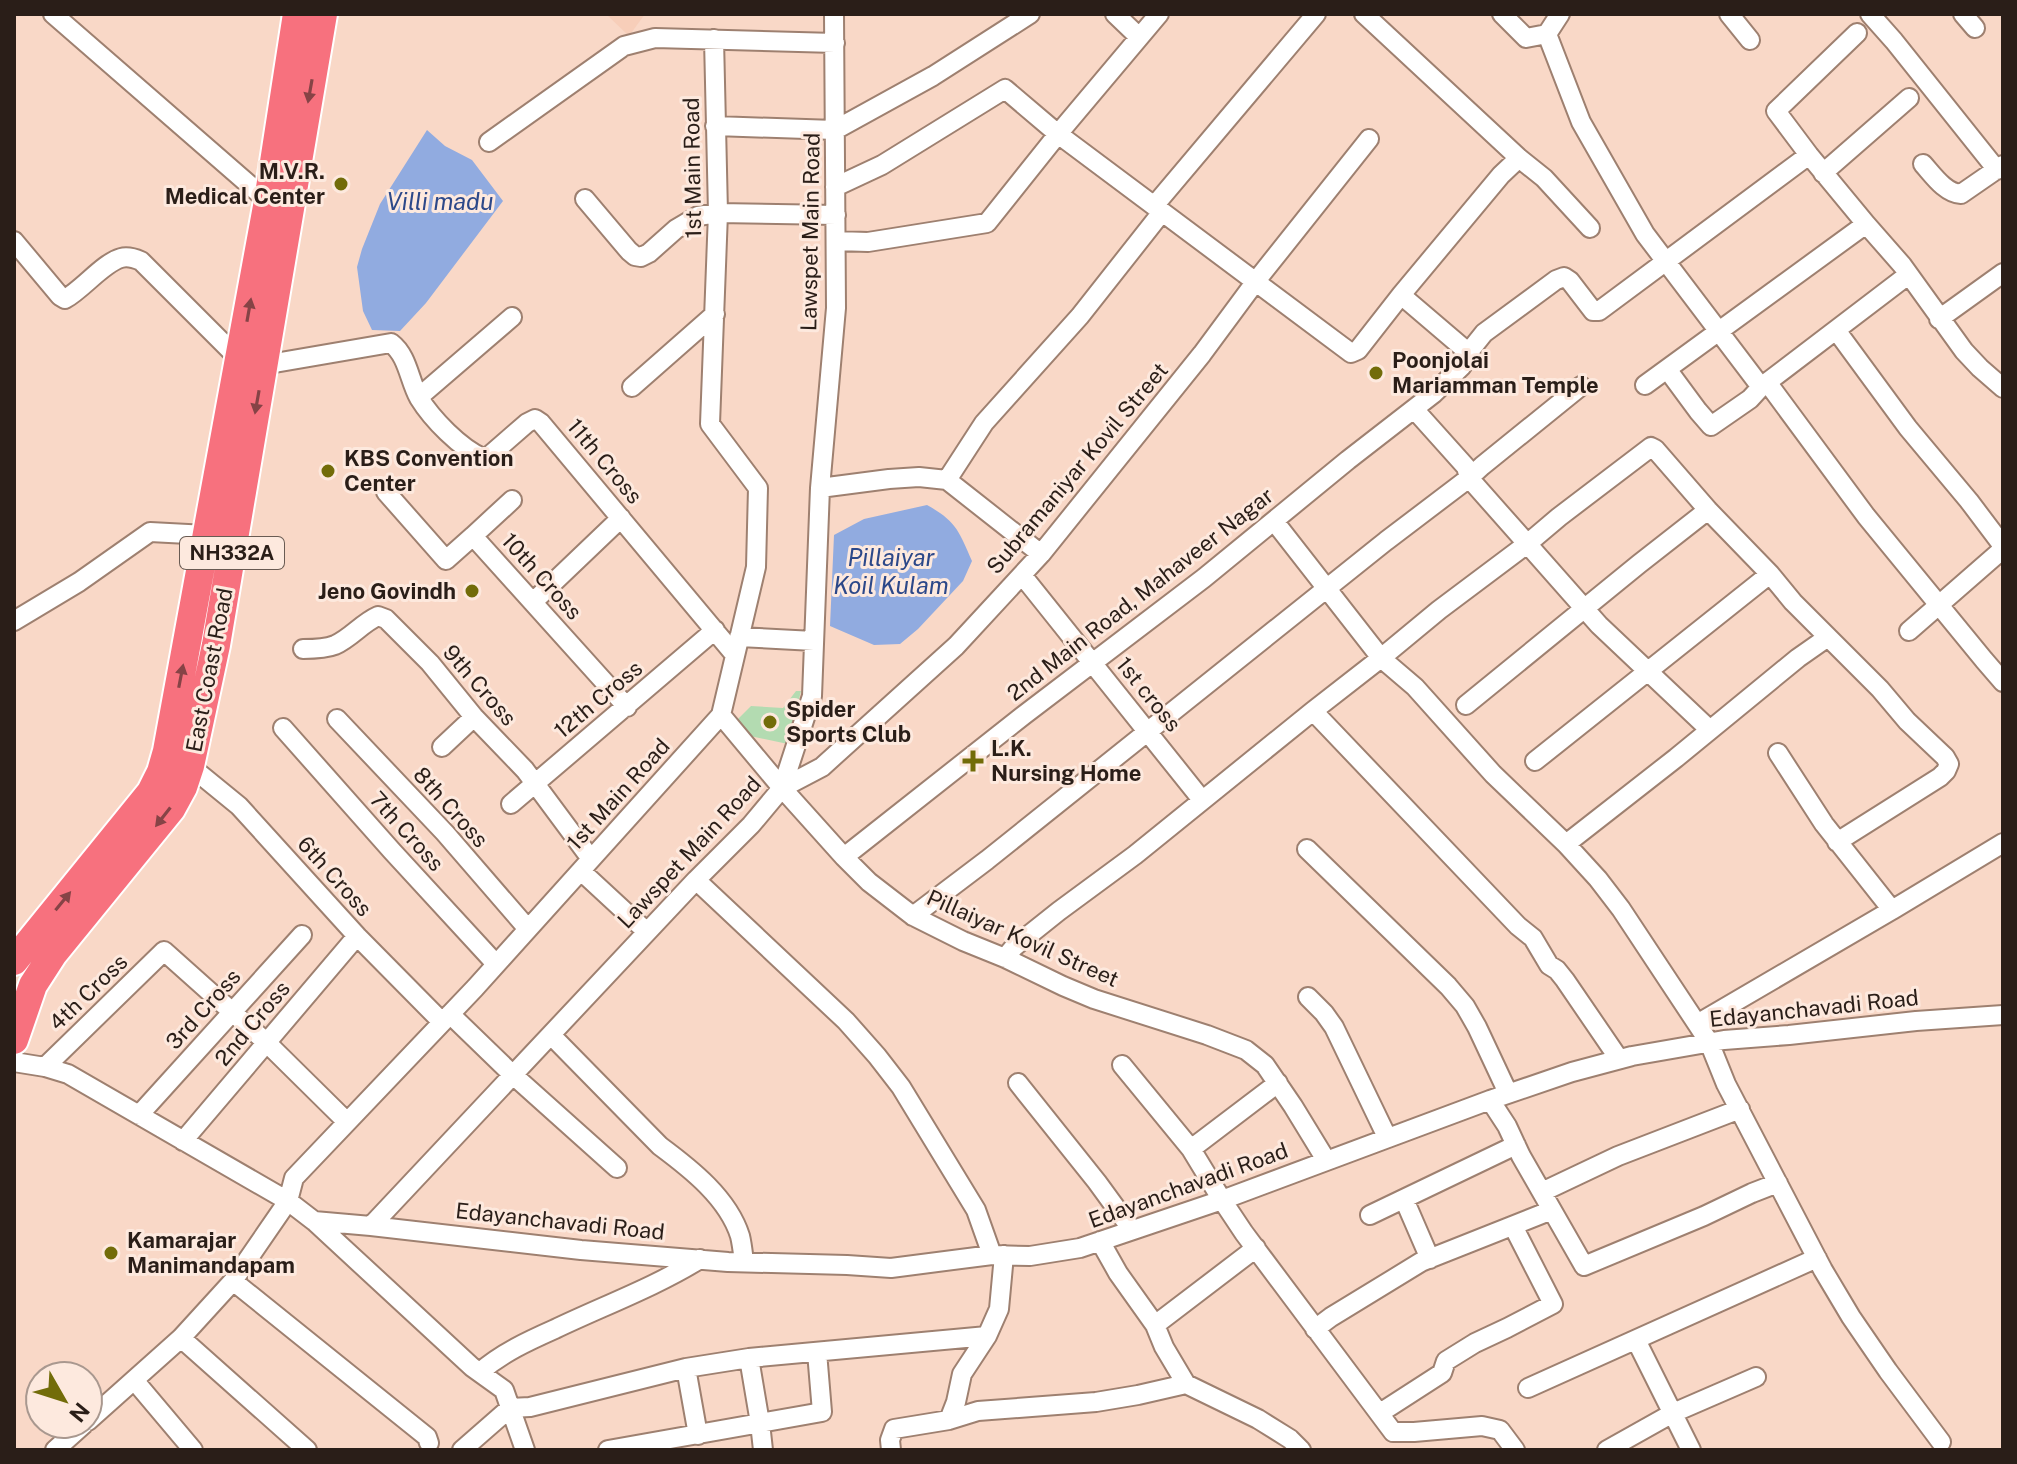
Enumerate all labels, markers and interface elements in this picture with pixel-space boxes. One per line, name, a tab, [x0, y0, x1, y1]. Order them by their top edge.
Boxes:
one-way arrow	[304, 79, 316, 104]
street label: 1st Main Road	[678, 97, 706, 239]
street label: Lawspet Main Road	[795, 133, 825, 331]
place label: M.V.R. Medical Center	[165, 158, 325, 209]
marker: M.V.R. Medical Center	[332, 175, 350, 193]
water label: Villi madu	[387, 187, 493, 215]
one-way arrow	[243, 298, 255, 323]
place label: Poonjolai Mariamman Temple	[1392, 347, 1599, 398]
street label: Subramaniyar Kovil Street	[981, 357, 1173, 579]
marker: Poonjolai Mariamman Temple	[1367, 364, 1385, 382]
one-way arrow	[250, 390, 263, 415]
street label: 11th Cross	[562, 413, 648, 509]
place label: KBS Convention Center	[344, 445, 514, 496]
marker: KBS Convention Center	[319, 462, 337, 480]
street label: 2nd Main Road, Mahaveer Nagar	[1002, 482, 1278, 706]
street label: 10th Cross	[496, 527, 588, 625]
road number: NH332A	[180, 537, 284, 569]
water label: Pillaiyar Koil Kulam	[833, 543, 949, 599]
place label: Jeno Govindh	[318, 578, 456, 604]
marker: Jeno Govindh	[463, 582, 481, 600]
street label: East Coast Road	[180, 586, 238, 754]
street label: 9th Cross	[438, 639, 522, 731]
street label: 1st cross	[1111, 652, 1187, 736]
street label: 12th Cross	[549, 655, 647, 743]
one-way arrow	[175, 663, 187, 688]
place label: Spider Sports Club	[786, 696, 911, 747]
marker: Spider Sports Club	[761, 713, 779, 731]
street label: 1st Main Road	[561, 733, 675, 855]
place label: L.K. Nursing Home	[991, 735, 1141, 786]
marker: L.K. Nursing Home	[962, 750, 984, 772]
street label: 8th Cross	[408, 762, 494, 852]
street label: Lawspet Main Road	[612, 771, 766, 933]
street label: 7th Cross	[365, 786, 449, 876]
one-way arrow	[156, 807, 172, 827]
street label: 6th Cross	[292, 831, 378, 921]
street label: Pillaiyar Kovil Street	[923, 884, 1123, 992]
one-way arrow	[54, 891, 71, 911]
street label: 4th Cross	[44, 948, 132, 1036]
street label: 3rd Cross	[160, 964, 246, 1054]
street label: 2nd Cross	[209, 975, 295, 1071]
street label: Edayanchavadi Road	[1708, 984, 1920, 1032]
street label: Edayanchavadi Road	[1085, 1137, 1291, 1233]
street label: Edayanchavadi Road	[454, 1197, 666, 1245]
place label: Kamarajar Manimandapam	[127, 1227, 295, 1278]
marker: Kamarajar Manimandapam	[102, 1244, 120, 1262]
north arrow	[24, 1360, 104, 1440]
text: N	[64, 1398, 95, 1427]

